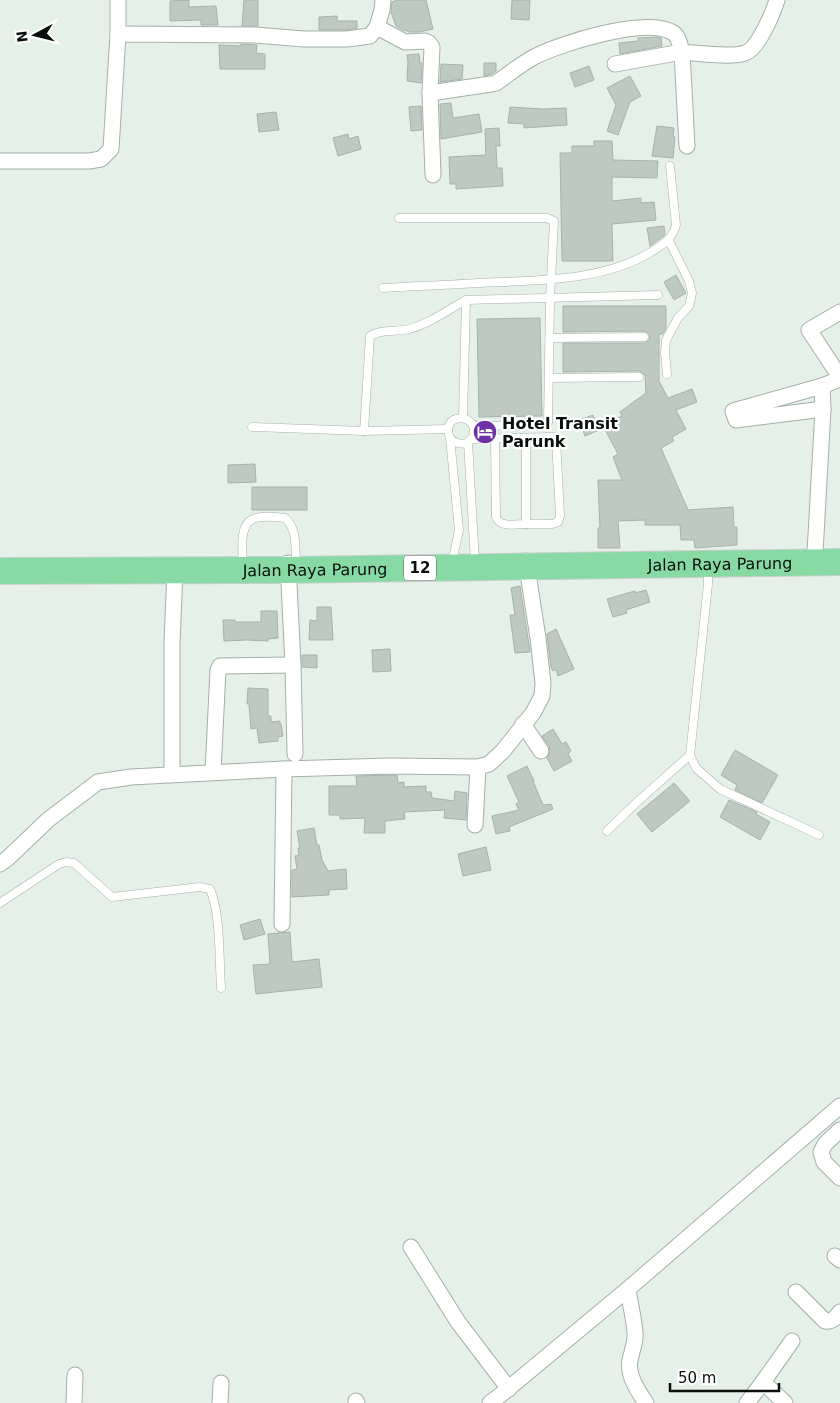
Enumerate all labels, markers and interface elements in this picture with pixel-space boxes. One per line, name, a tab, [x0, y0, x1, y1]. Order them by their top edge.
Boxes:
north arrow	[10, 10, 60, 60]
text: N	[13, 30, 31, 43]
place label: Hotel Transit Parunk	[502, 414, 618, 451]
hotel icon: Hotel Transit Parunk	[472, 419, 498, 445]
street label: Jalan Raya Parung	[646, 554, 792, 575]
road number: 12	[404, 556, 436, 580]
street label: Jalan Raya Parung	[242, 560, 388, 580]
scale bar	[670, 1360, 779, 1392]
text: 50 m	[678, 1369, 716, 1387]

